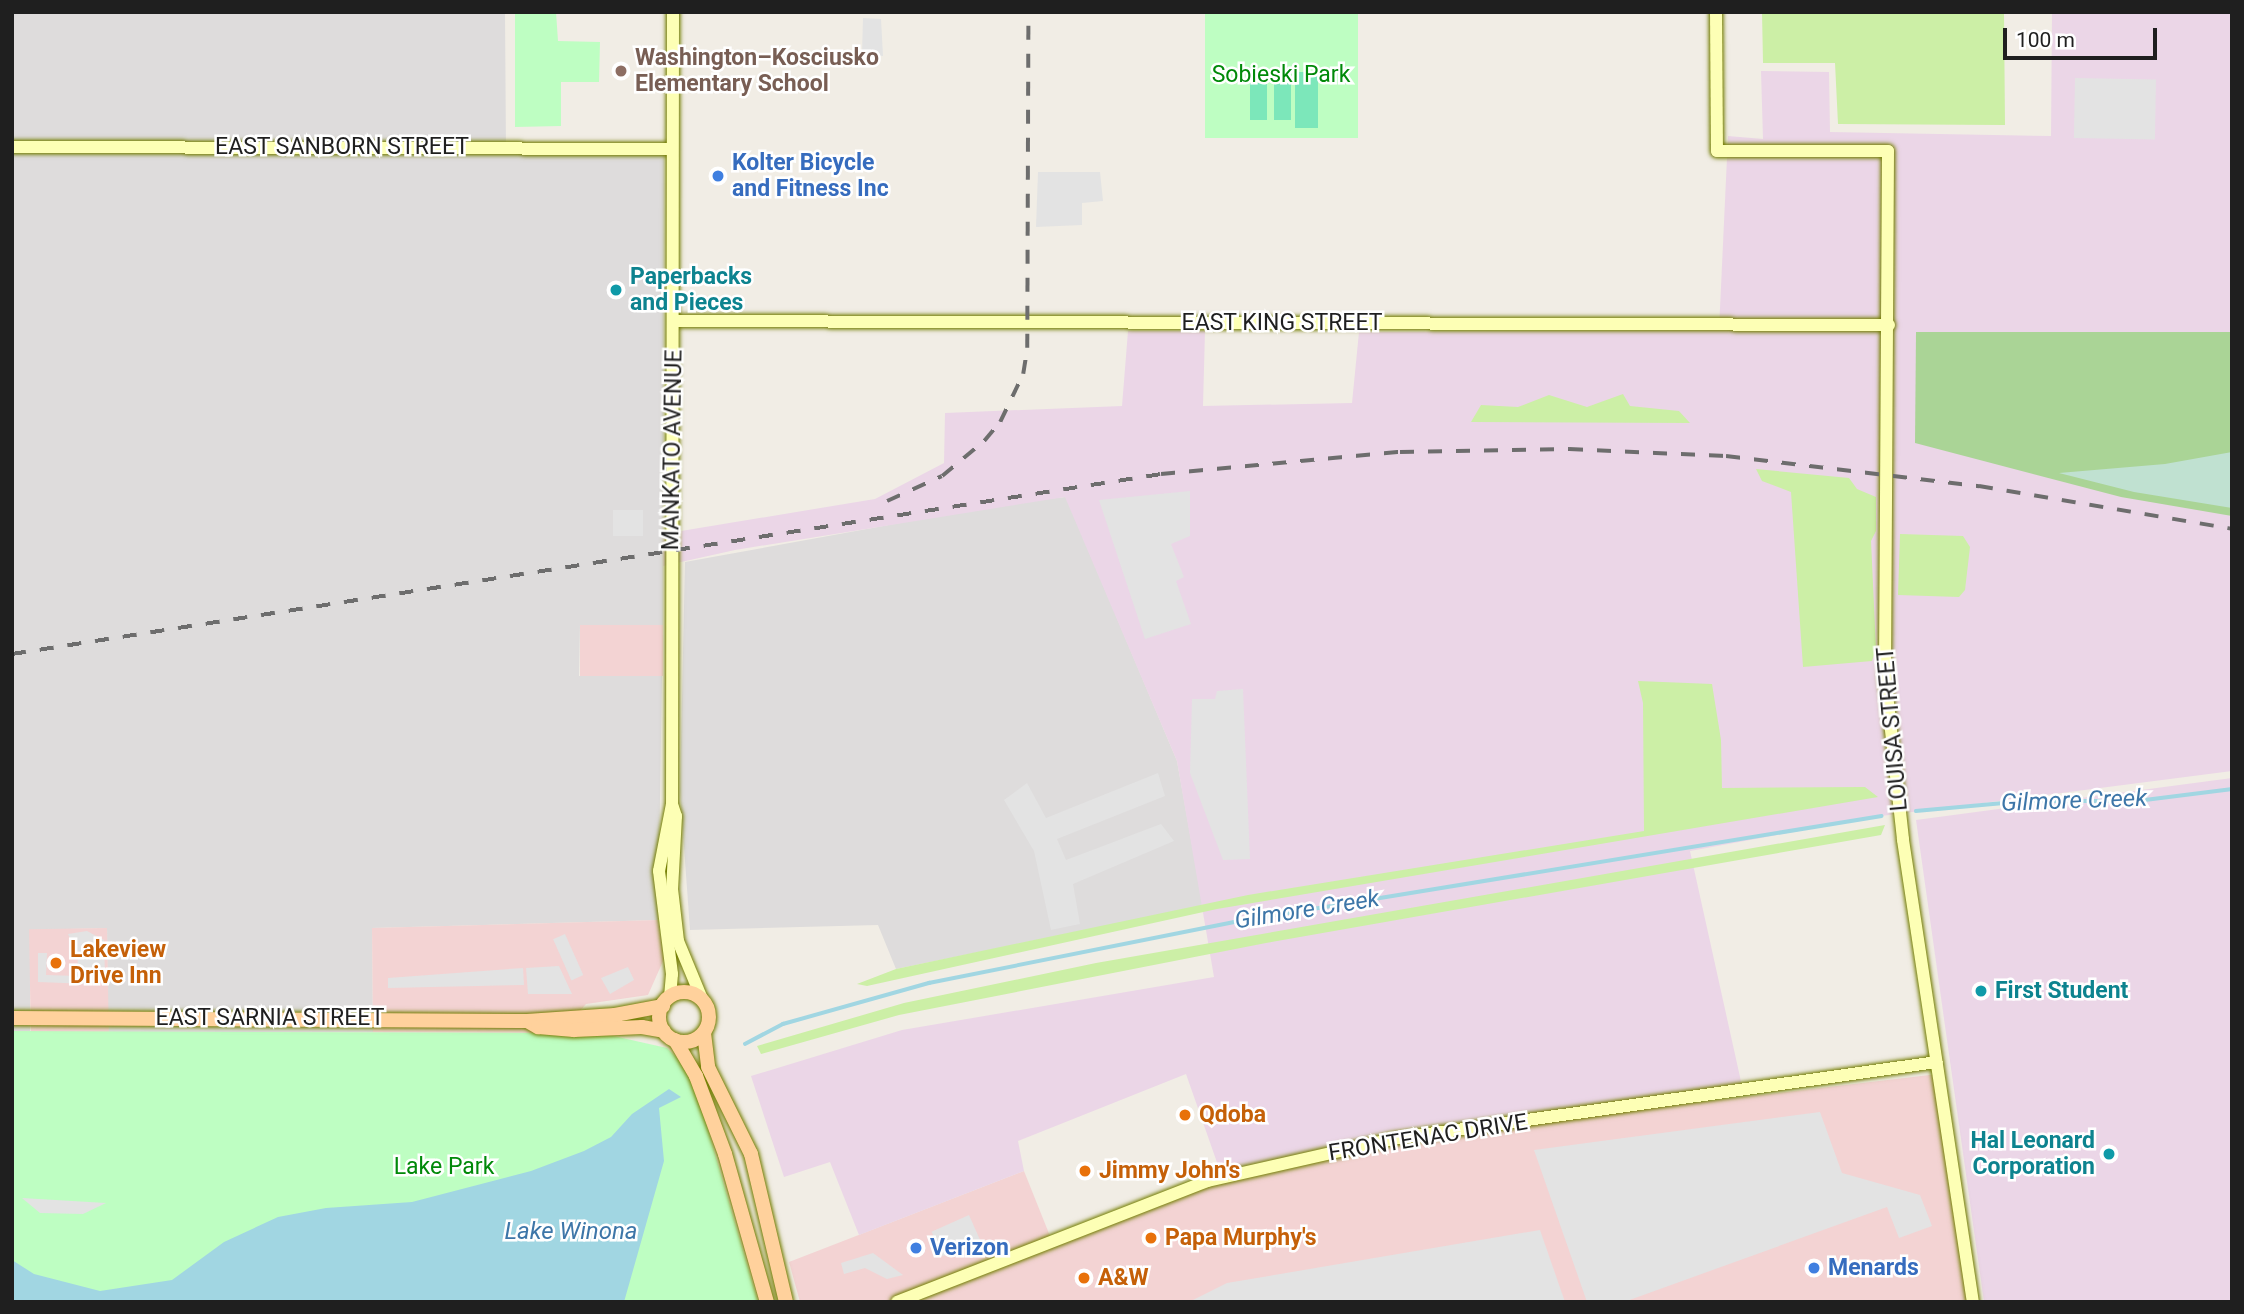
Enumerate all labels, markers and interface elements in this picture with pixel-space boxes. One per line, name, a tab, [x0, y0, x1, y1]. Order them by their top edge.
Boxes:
scale bar	[2006, 14, 2160, 58]
text: 100 m	[2016, 28, 2075, 52]
place label: Washington–Kosciusko Elementary School	[635, 44, 879, 98]
park label: Sobieski Park	[1212, 61, 1350, 89]
marker: Washington–Kosciusko Elementary School	[613, 63, 629, 79]
street label: EAST SANBORN STREET	[215, 133, 469, 161]
place label: Kolter Bicycle and Fitness Inc	[732, 149, 889, 203]
marker: Kolter Bicycle and Fitness Inc	[710, 168, 726, 184]
place label: Paperbacks and Pieces	[630, 263, 752, 317]
marker: Paperbacks and Pieces	[608, 282, 624, 298]
street label: EAST KING STREET	[1181, 309, 1383, 337]
street label: MANKATO AVENUE	[657, 349, 689, 551]
street label: LOUISA STREET	[1872, 646, 1914, 812]
water label: Gilmore Creek	[2001, 784, 2147, 818]
water label: Gilmore Creek	[1233, 884, 1381, 936]
place label: Lakeview Drive Inn	[70, 936, 166, 990]
marker: Lakeview Drive Inn	[48, 955, 64, 971]
place label: First Student	[1995, 977, 2128, 1005]
marker: First Student	[1973, 983, 1989, 999]
street label: EAST SARNIA STREET	[155, 1004, 385, 1032]
place label: Qdoba	[1199, 1101, 1266, 1129]
marker: Qdoba	[1177, 1107, 1193, 1123]
street label: FRONTENAC DRIVE	[1327, 1109, 1529, 1167]
place label: Hal Leonard Corporation	[1970, 1127, 2095, 1181]
marker: Hal Leonard Corporation	[2101, 1146, 2117, 1162]
park label: Lake Park	[394, 1153, 494, 1181]
place label: Jimmy John's	[1099, 1157, 1240, 1185]
marker: Jimmy John's	[1077, 1163, 1093, 1179]
water label: Lake Winona	[505, 1218, 637, 1246]
place label: Papa Murphy's	[1165, 1224, 1317, 1252]
marker: Papa Murphy's	[1143, 1230, 1159, 1246]
place label: Verizon	[930, 1234, 1009, 1262]
marker: Verizon	[908, 1240, 924, 1256]
place label: Menards	[1828, 1254, 1919, 1282]
marker: Menards	[1806, 1260, 1822, 1276]
place label: A&W	[1098, 1264, 1149, 1292]
marker: A&W	[1076, 1270, 1092, 1286]

